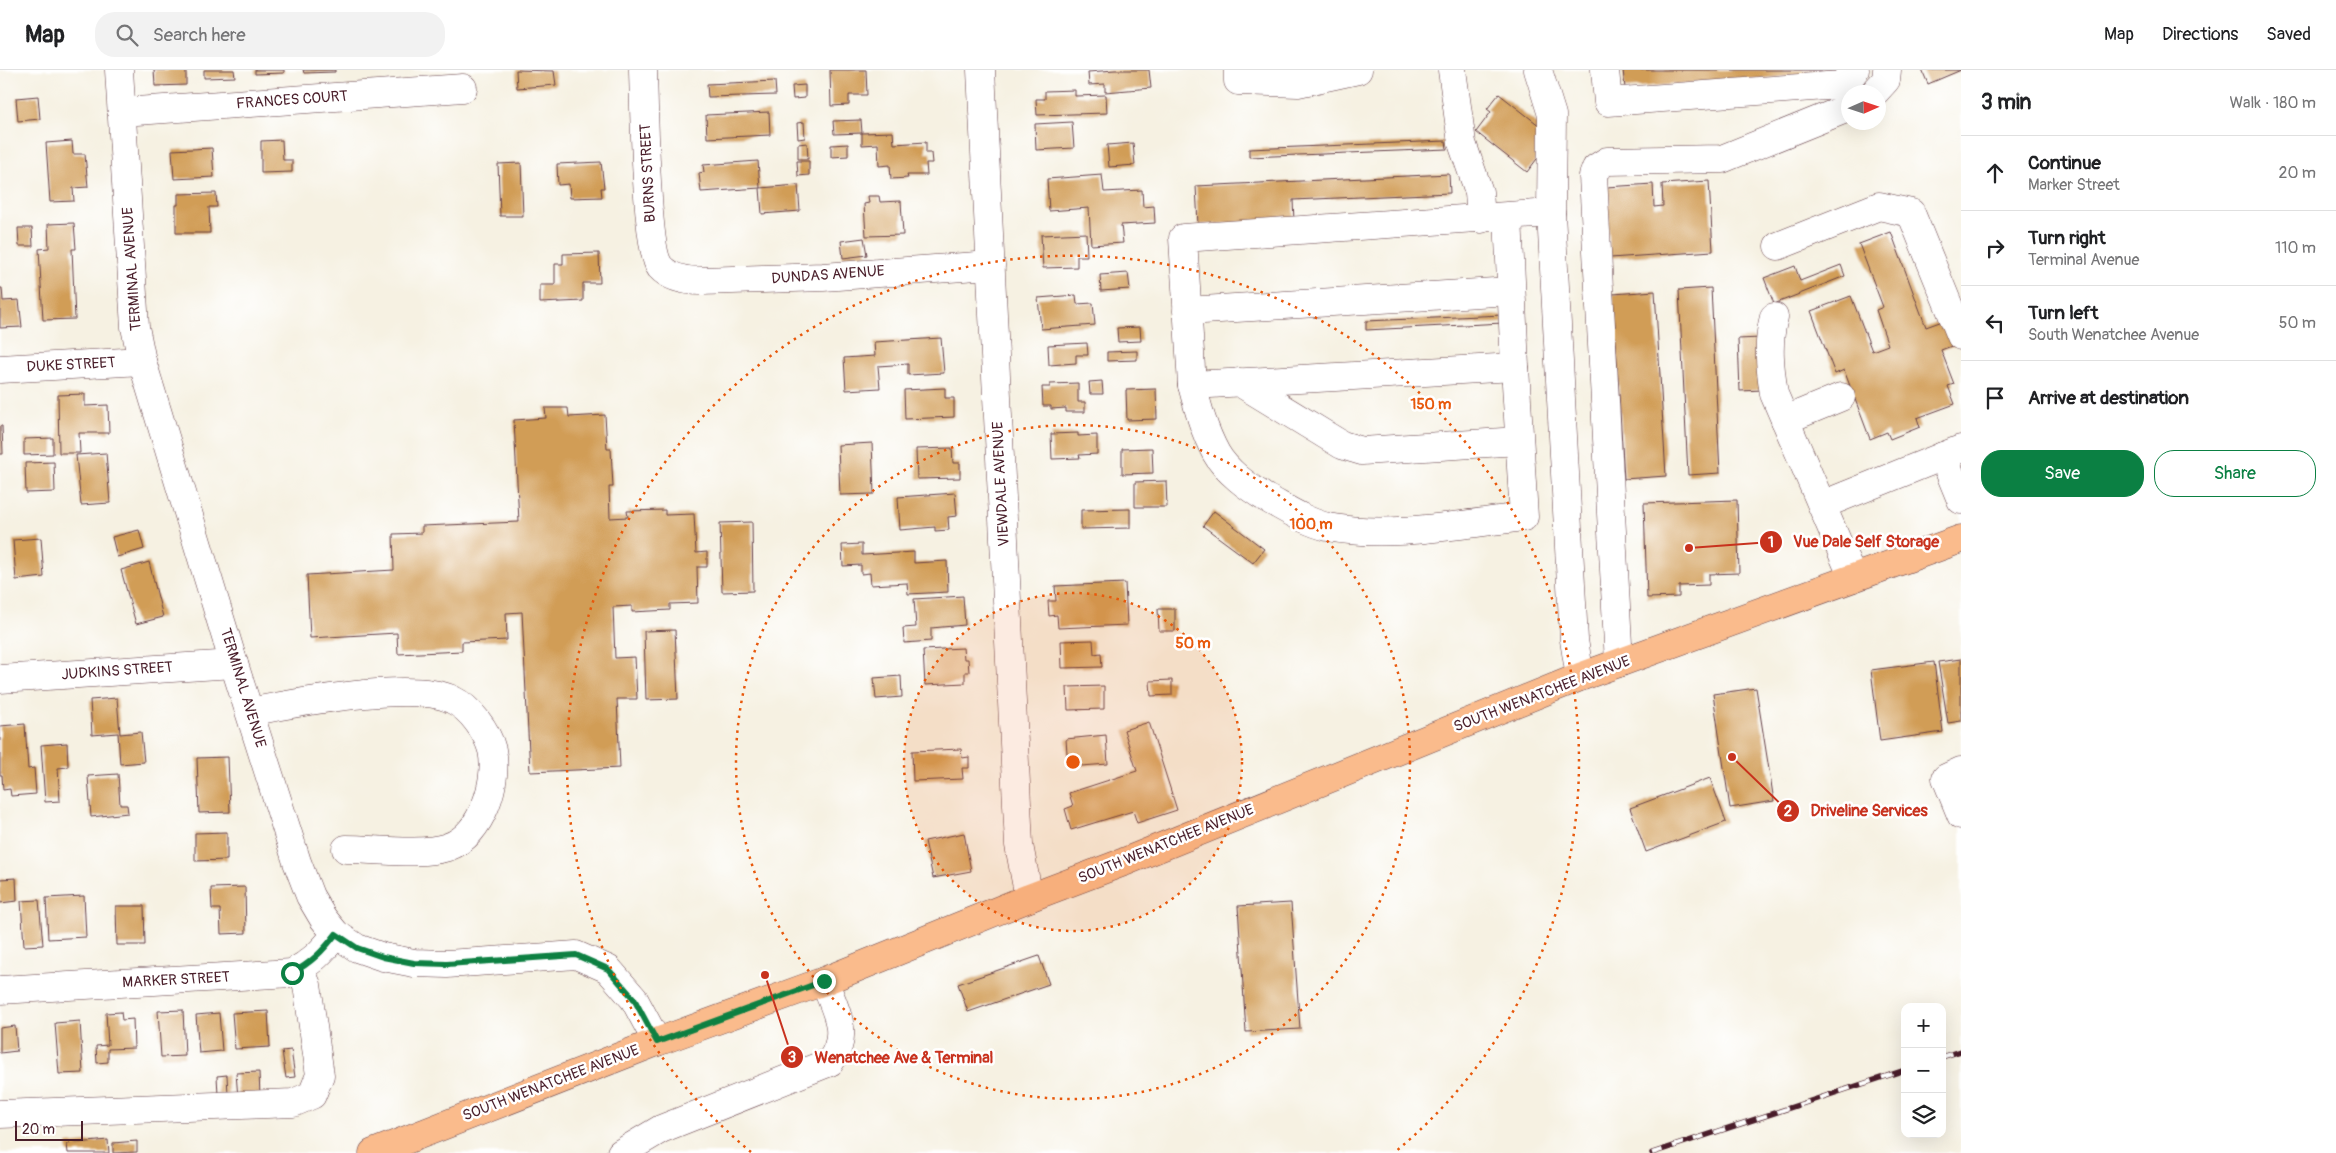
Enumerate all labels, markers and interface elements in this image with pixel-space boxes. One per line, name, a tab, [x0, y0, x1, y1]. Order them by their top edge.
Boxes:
search box	[95, 12, 445, 57]
text: Map	[25, 20, 65, 49]
icon: search	[113, 21, 141, 49]
text: Search here	[153, 23, 246, 47]
text: Map	[2104, 23, 2134, 46]
text: Directions	[2162, 23, 2238, 46]
text: Saved	[2266, 23, 2311, 46]
north arrow	[1841, 85, 1886, 130]
street label: FRANCES COURT	[236, 87, 348, 113]
text: 3 min	[1981, 89, 2031, 116]
text: Walk · 180 m	[2229, 93, 2316, 113]
street label: BURNS STREET	[636, 123, 660, 223]
text: Continue	[2028, 151, 2101, 175]
icon: ahead	[1981, 159, 2009, 187]
text: 20 m	[2278, 163, 2316, 183]
text: Marker Street	[2028, 175, 2120, 195]
street label: TERMINAL AVENUE	[118, 206, 146, 332]
text: Turn right	[2028, 226, 2106, 250]
icon: right	[1981, 234, 2009, 262]
text: 110 m	[2275, 238, 2316, 258]
text: Terminal Avenue	[2028, 250, 2139, 270]
street label: DUNDAS AVENUE	[771, 262, 885, 288]
text: Turn left	[2028, 301, 2098, 325]
icon: left	[1981, 309, 2009, 337]
text: 50 m	[2279, 313, 2316, 333]
text: South Wenatchee Avenue	[2028, 325, 2199, 345]
street label: DUKE STREET	[26, 353, 116, 377]
icon: arrive	[1981, 384, 2009, 412]
text: Arrive at destination	[2028, 386, 2189, 410]
text: 150 m	[1411, 395, 1451, 414]
street label: VIEWDALE AVENUE	[988, 421, 1014, 547]
button: Save	[1981, 450, 2144, 497]
button: Share	[2154, 450, 2316, 497]
text: 100 m	[1290, 515, 1332, 534]
callout: Vue Dale Self Storage	[1758, 526, 1949, 557]
text: Vue Dale Self Storage	[1793, 532, 1940, 552]
text: 1	[1768, 533, 1774, 552]
street label: TERMINAL AVENUE	[216, 626, 270, 750]
text: 50 m	[1176, 634, 1210, 653]
street label: SOUTH WENATCHEE AVENUE	[1451, 651, 1633, 736]
street label: JUDKINS STREET	[61, 658, 173, 684]
centre of rings	[1064, 753, 1082, 771]
callout: Driveline Services	[1775, 795, 1937, 826]
street label: SOUTH WENATCHEE AVENUE	[1075, 800, 1257, 888]
text: Driveline Services	[1810, 801, 1928, 821]
text: 2	[1784, 802, 1792, 821]
route start	[281, 962, 304, 985]
street label: MARKER STREET	[122, 968, 230, 992]
route end	[813, 970, 836, 993]
map controls	[1901, 1003, 1946, 1138]
button: +	[1901, 1003, 1946, 1048]
street label: SOUTH WENATCHEE AVENUE	[460, 1040, 642, 1125]
callout: Wenatchee Ave & Terminal	[779, 1042, 1003, 1073]
text: 3	[788, 1048, 796, 1067]
text: Wenatchee Ave & Terminal	[815, 1048, 994, 1068]
button: −	[1901, 1048, 1946, 1093]
button: layers	[1901, 1093, 1946, 1138]
scale bar	[15, 1118, 82, 1141]
text: 20 m	[22, 1121, 55, 1138]

